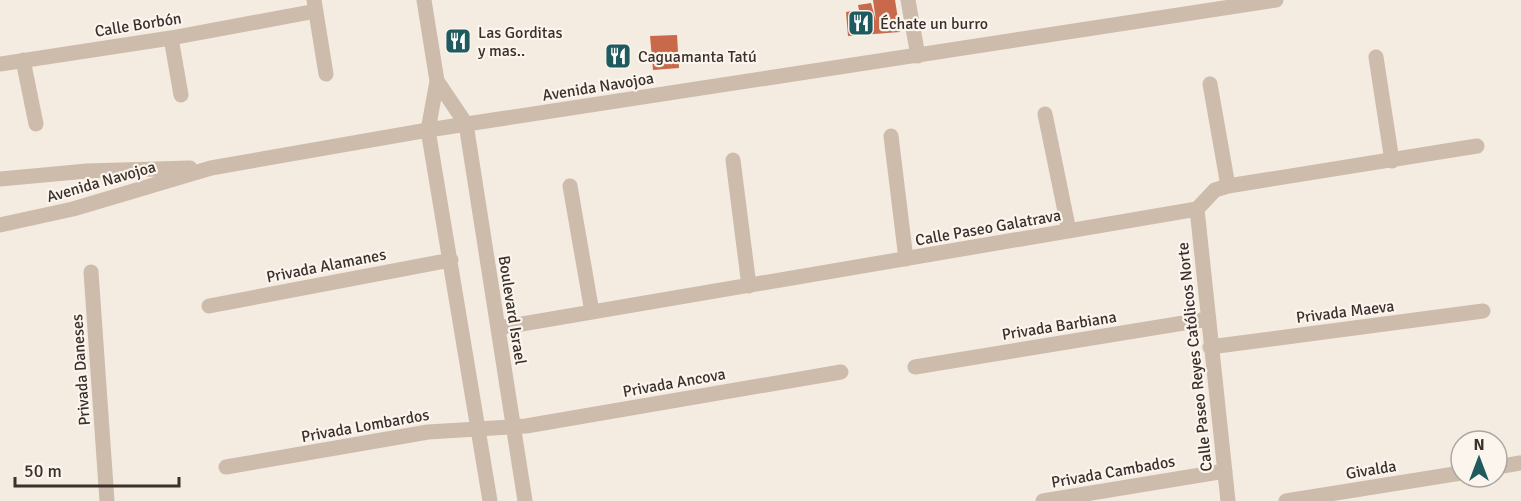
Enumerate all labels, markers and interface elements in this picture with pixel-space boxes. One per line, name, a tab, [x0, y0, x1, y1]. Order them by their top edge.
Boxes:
street label: Calle Borbón	[93, 8, 183, 42]
restaurant icon: Échate un burro	[846, 8, 876, 38]
place label: Échate un burro	[880, 14, 988, 34]
place label: Las Gorditas y mas..	[478, 23, 563, 61]
restaurant icon: Las Gorditas y mas..	[443, 26, 473, 56]
restaurant icon: Caguamanta Tatú	[603, 41, 633, 71]
place label: Caguamanta Tatú	[638, 47, 757, 67]
street label: Avenida Navojoa	[541, 68, 655, 106]
street label: Avenida Navojoa	[44, 157, 158, 207]
street label: Calle Paseo Galatrava	[914, 205, 1063, 251]
street label: Calle Paseo Reyes Católicos Norte	[1173, 241, 1217, 472]
street label: Privada Alamanes	[265, 245, 388, 287]
street label: Boulevard Israel	[493, 254, 531, 367]
street label: Privada Maeva	[1295, 296, 1395, 328]
street label: Privada Barbiana	[1000, 307, 1118, 345]
street label: Privada Daneses	[67, 314, 95, 426]
street label: Privada Ancova	[621, 364, 727, 402]
street label: Privada Lombardos	[300, 405, 431, 447]
north arrow	[1449, 429, 1509, 489]
text: N	[1473, 435, 1485, 455]
scale bar	[15, 450, 178, 488]
street label: Privada Cambados	[1050, 451, 1177, 493]
street label: Givalda	[1344, 456, 1398, 484]
text: 50 m	[24, 460, 62, 482]

